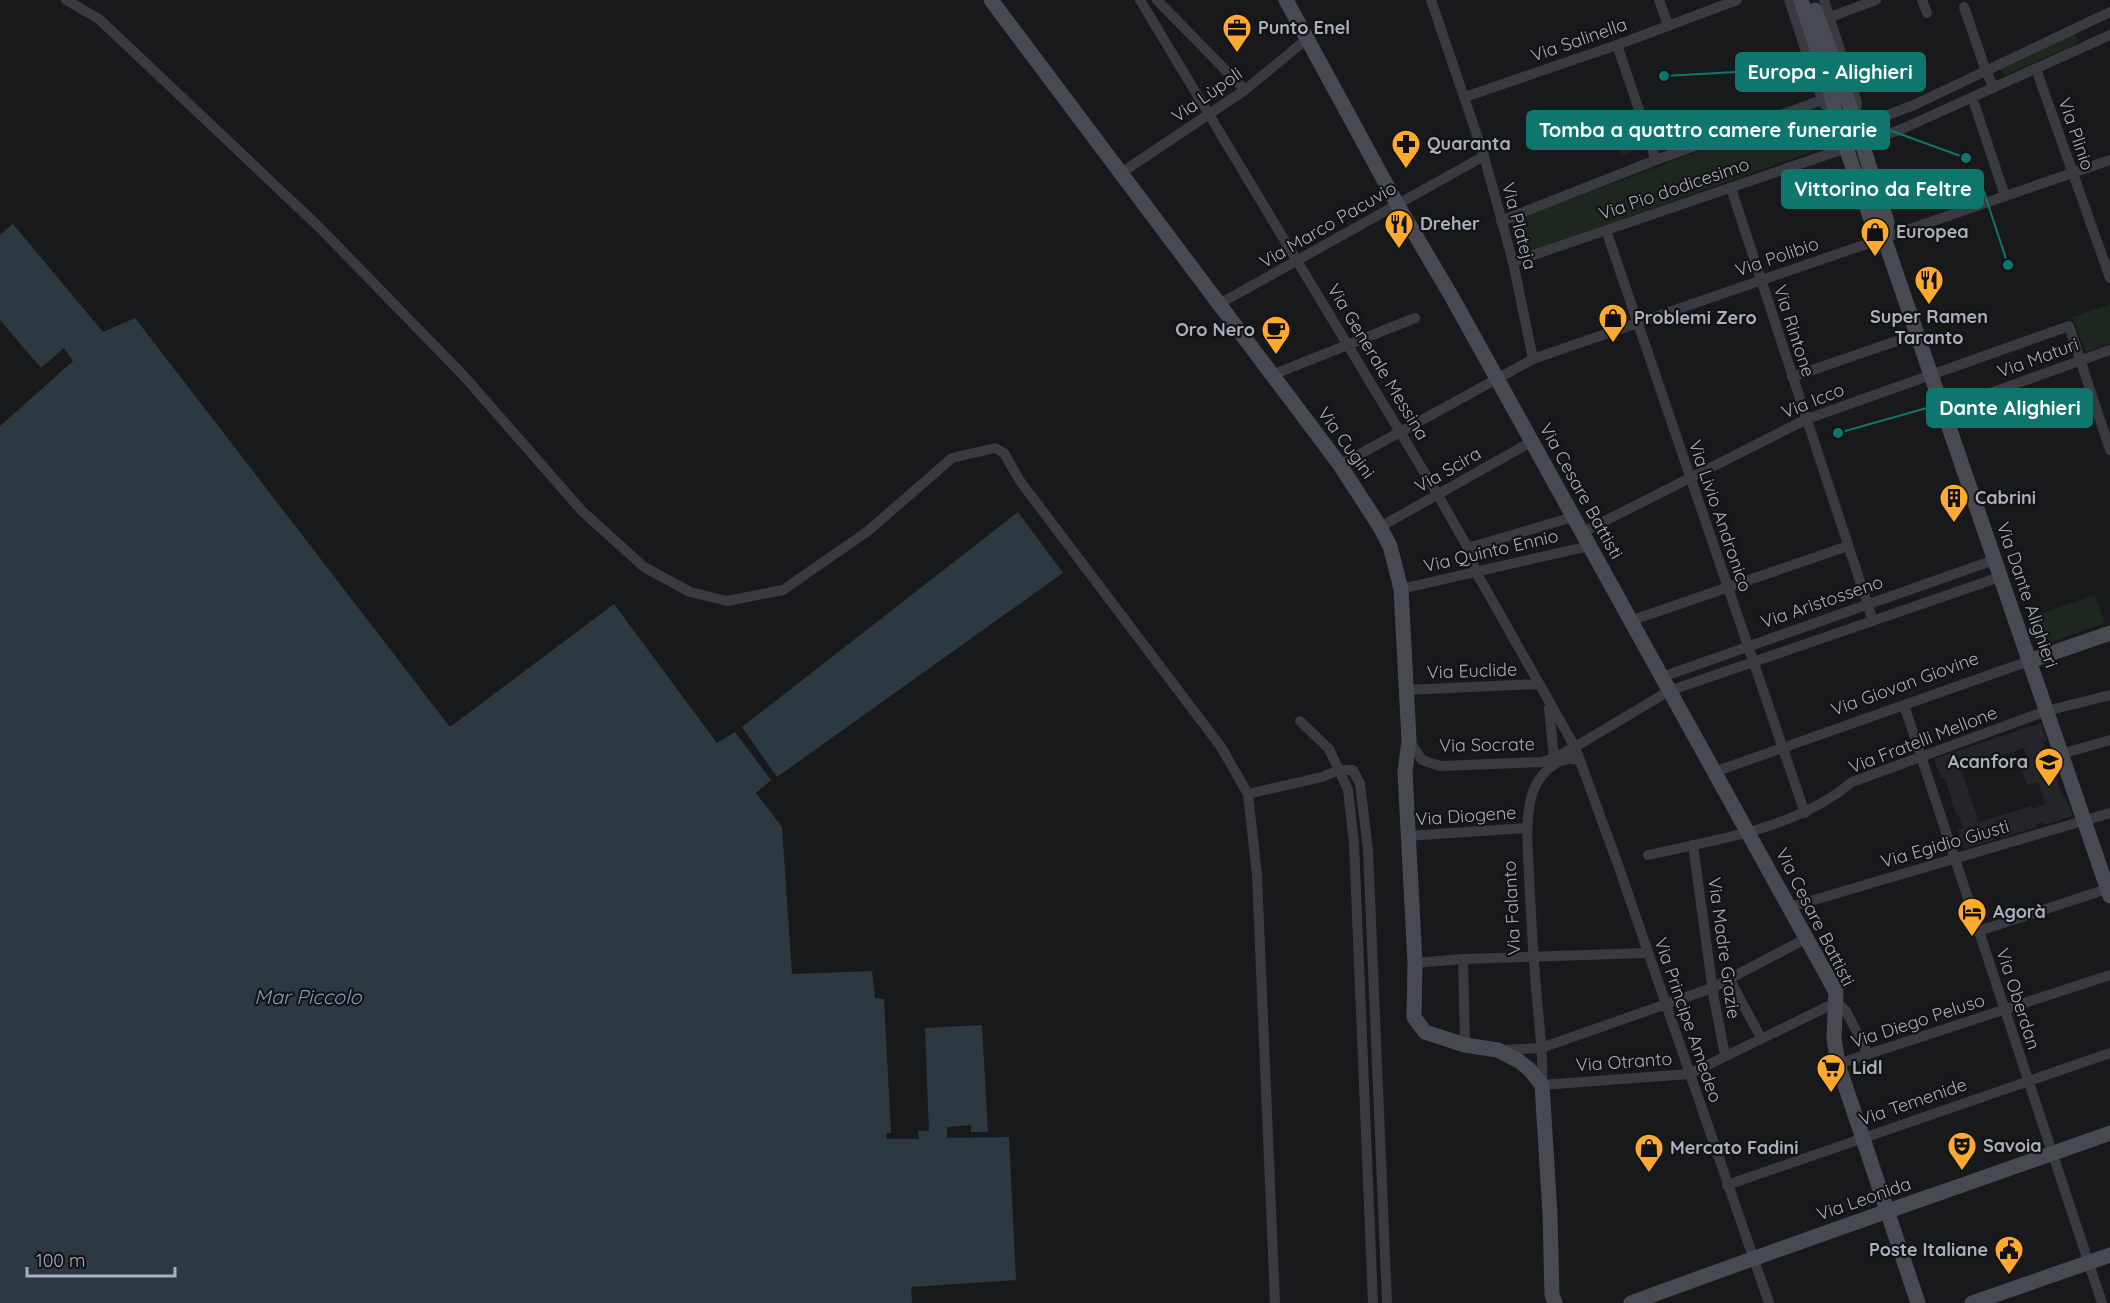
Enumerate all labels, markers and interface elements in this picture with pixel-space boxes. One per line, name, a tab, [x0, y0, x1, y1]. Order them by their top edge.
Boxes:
office icon: Punto Enel	[1221, 12, 1253, 54]
street label: Via Salinella	[1528, 12, 1630, 67]
place label: Punto Enel	[1258, 16, 1350, 39]
callout: Europa - Alighieri	[1736, 53, 1925, 91]
text: Europa - Alighieri	[1747, 59, 1913, 84]
street label: Via Lùpoli	[1167, 62, 1247, 127]
street label: Via Plinio	[2053, 94, 2100, 173]
callout: Tomba a quattro camere funerarie	[1527, 111, 1889, 149]
text: Tomba a quattro camere funerarie	[1539, 117, 1877, 142]
pharmacy icon: Quaranta	[1390, 128, 1422, 170]
place label: Quaranta	[1427, 132, 1511, 155]
street label: Via Pio dodicesimo	[1596, 152, 1752, 225]
callout: Vittorino da Feltre	[1782, 170, 1983, 208]
street label: Via Marco Pacuvio	[1255, 176, 1400, 273]
text: Vittorino da Feltre	[1794, 176, 1972, 201]
street label: Via Plateja	[1497, 180, 1542, 272]
restaurant icon: Dreher	[1383, 208, 1415, 250]
place label: Dreher	[1420, 212, 1480, 235]
shop icon: Europea	[1859, 216, 1891, 258]
place label: Europea	[1896, 220, 1969, 243]
street label: Via Polibio	[1732, 232, 1822, 282]
restaurant icon: Super Ramen Taranto	[1913, 264, 1945, 306]
street label: Via Generale Messina	[1323, 279, 1434, 444]
street label: Via Rintone	[1769, 282, 1820, 380]
shop icon: Problemi Zero	[1597, 302, 1629, 344]
place label: Super Ramen Taranto	[1870, 305, 1988, 349]
place label: Problemi Zero	[1634, 306, 1757, 329]
cafe icon: Oro Nero	[1260, 314, 1292, 356]
place label: Oro Nero	[1175, 318, 1255, 341]
street label: Via Maturi	[1994, 332, 2082, 383]
street label: Via Icco	[1778, 378, 1848, 423]
callout: Dante Alighieri	[1927, 389, 2092, 427]
text: Dante Alighieri	[1939, 395, 2081, 420]
street label: Via Cugini	[1313, 402, 1380, 483]
street label: Via Cesare Battisti	[1535, 419, 1628, 563]
street label: Via Livio Andronico	[1684, 437, 1757, 595]
street label: Via Scira	[1411, 441, 1485, 498]
building icon: Cabrini	[1938, 482, 1970, 524]
place label: Cabrini	[1975, 486, 2036, 509]
street label: Via Dante Alighieri	[1992, 519, 2063, 671]
street label: Via Quinto Ennio	[1421, 524, 1561, 577]
street label: Via Aristosseno	[1758, 570, 1886, 633]
street label: Via Giovan Giovine	[1828, 646, 1982, 721]
street label: Via Euclide	[1426, 657, 1518, 684]
street label: Via Fratelli Mellone	[1845, 701, 2000, 778]
street label: Via Socrate	[1439, 732, 1535, 757]
school or university icon: Acanfora	[2033, 746, 2065, 788]
place label: Acanfora	[1948, 750, 2028, 773]
street label: Via Diogene	[1415, 801, 1517, 830]
street label: Via Egidio Giusti	[1878, 814, 2012, 873]
street label: Via Cesare Battisti	[1771, 844, 1860, 990]
street label: Via Falanto	[1498, 860, 1525, 956]
street label: Via Madre Grazie	[1703, 876, 1746, 1020]
hotel icon: Agorà	[1956, 896, 1988, 938]
place label: Agorà	[1993, 900, 2046, 923]
street label: Via Principe Amedeo	[1649, 934, 1727, 1105]
street label: Via Oberdan	[1991, 945, 2046, 1052]
water label: Mar Piccolo	[254, 984, 363, 1009]
street label: Via Diego Peluso	[1848, 988, 1988, 1053]
street label: Via Otranto	[1575, 1047, 1673, 1076]
supermarket icon: Lidl	[1815, 1052, 1847, 1094]
place label: Lidl	[1852, 1056, 1883, 1079]
street label: Via Temenide	[1856, 1072, 1970, 1131]
theatre icon: Savoia	[1946, 1130, 1978, 1172]
shop icon: Mercato Fadini	[1633, 1132, 1665, 1174]
place label: Savoia	[1983, 1134, 2042, 1157]
place label: Mercato Fadini	[1670, 1136, 1799, 1159]
street label: Via Leonida	[1814, 1172, 1914, 1225]
public building icon: Poste Italiane	[1993, 1234, 2025, 1276]
place label: Poste Italiane	[1869, 1238, 1988, 1261]
scale bar	[27, 1240, 176, 1278]
text: 100 m	[36, 1249, 85, 1272]

